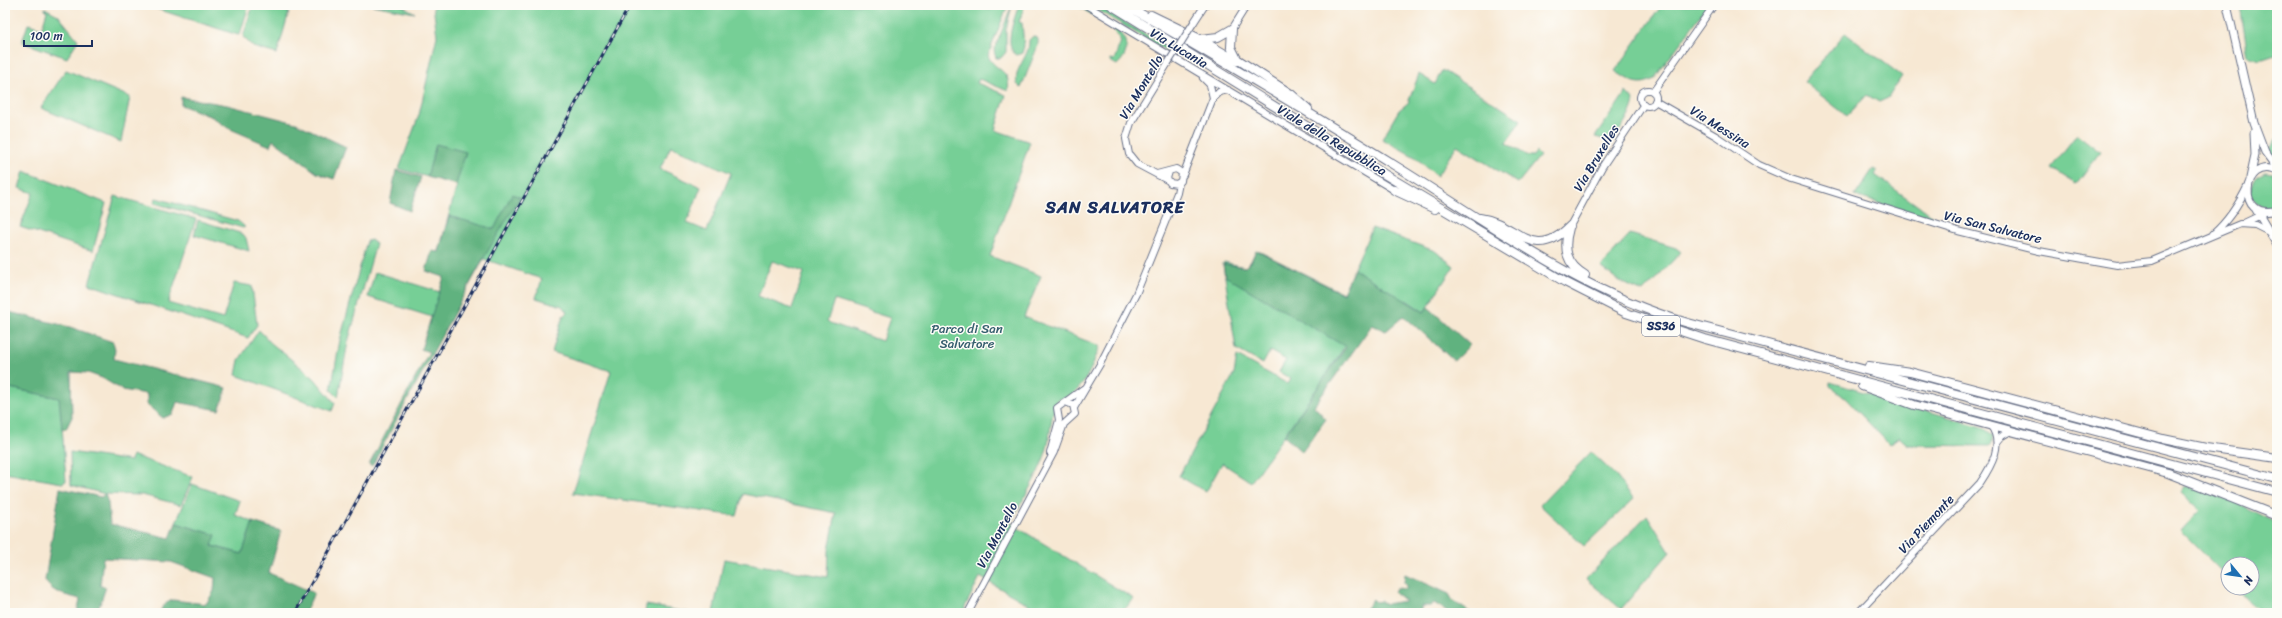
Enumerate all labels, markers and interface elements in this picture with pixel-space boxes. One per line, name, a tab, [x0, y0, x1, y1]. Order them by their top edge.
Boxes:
scale bar	[24, 22, 92, 48]
street label: Via Lucania	[1146, 22, 1213, 75]
text: 100 m	[30, 25, 63, 47]
street label: Via Montello	[1113, 50, 1170, 124]
street label: Viale della Repubblica	[1273, 98, 1392, 182]
street label: Via Messina	[1685, 99, 1755, 155]
street label: Via Bruxelles	[1567, 120, 1625, 196]
district label: SAN SALVATORE	[1044, 192, 1185, 222]
street label: Via San Salvatore	[1942, 204, 2045, 250]
road number: SS36	[1642, 316, 1680, 336]
park label: Parco di San Salvatore	[931, 317, 1003, 355]
street label: Via Piemonte	[1892, 489, 1960, 559]
street label: Via Montello	[970, 497, 1024, 572]
north arrow	[2220, 556, 2260, 596]
text: N	[2238, 572, 2259, 589]

